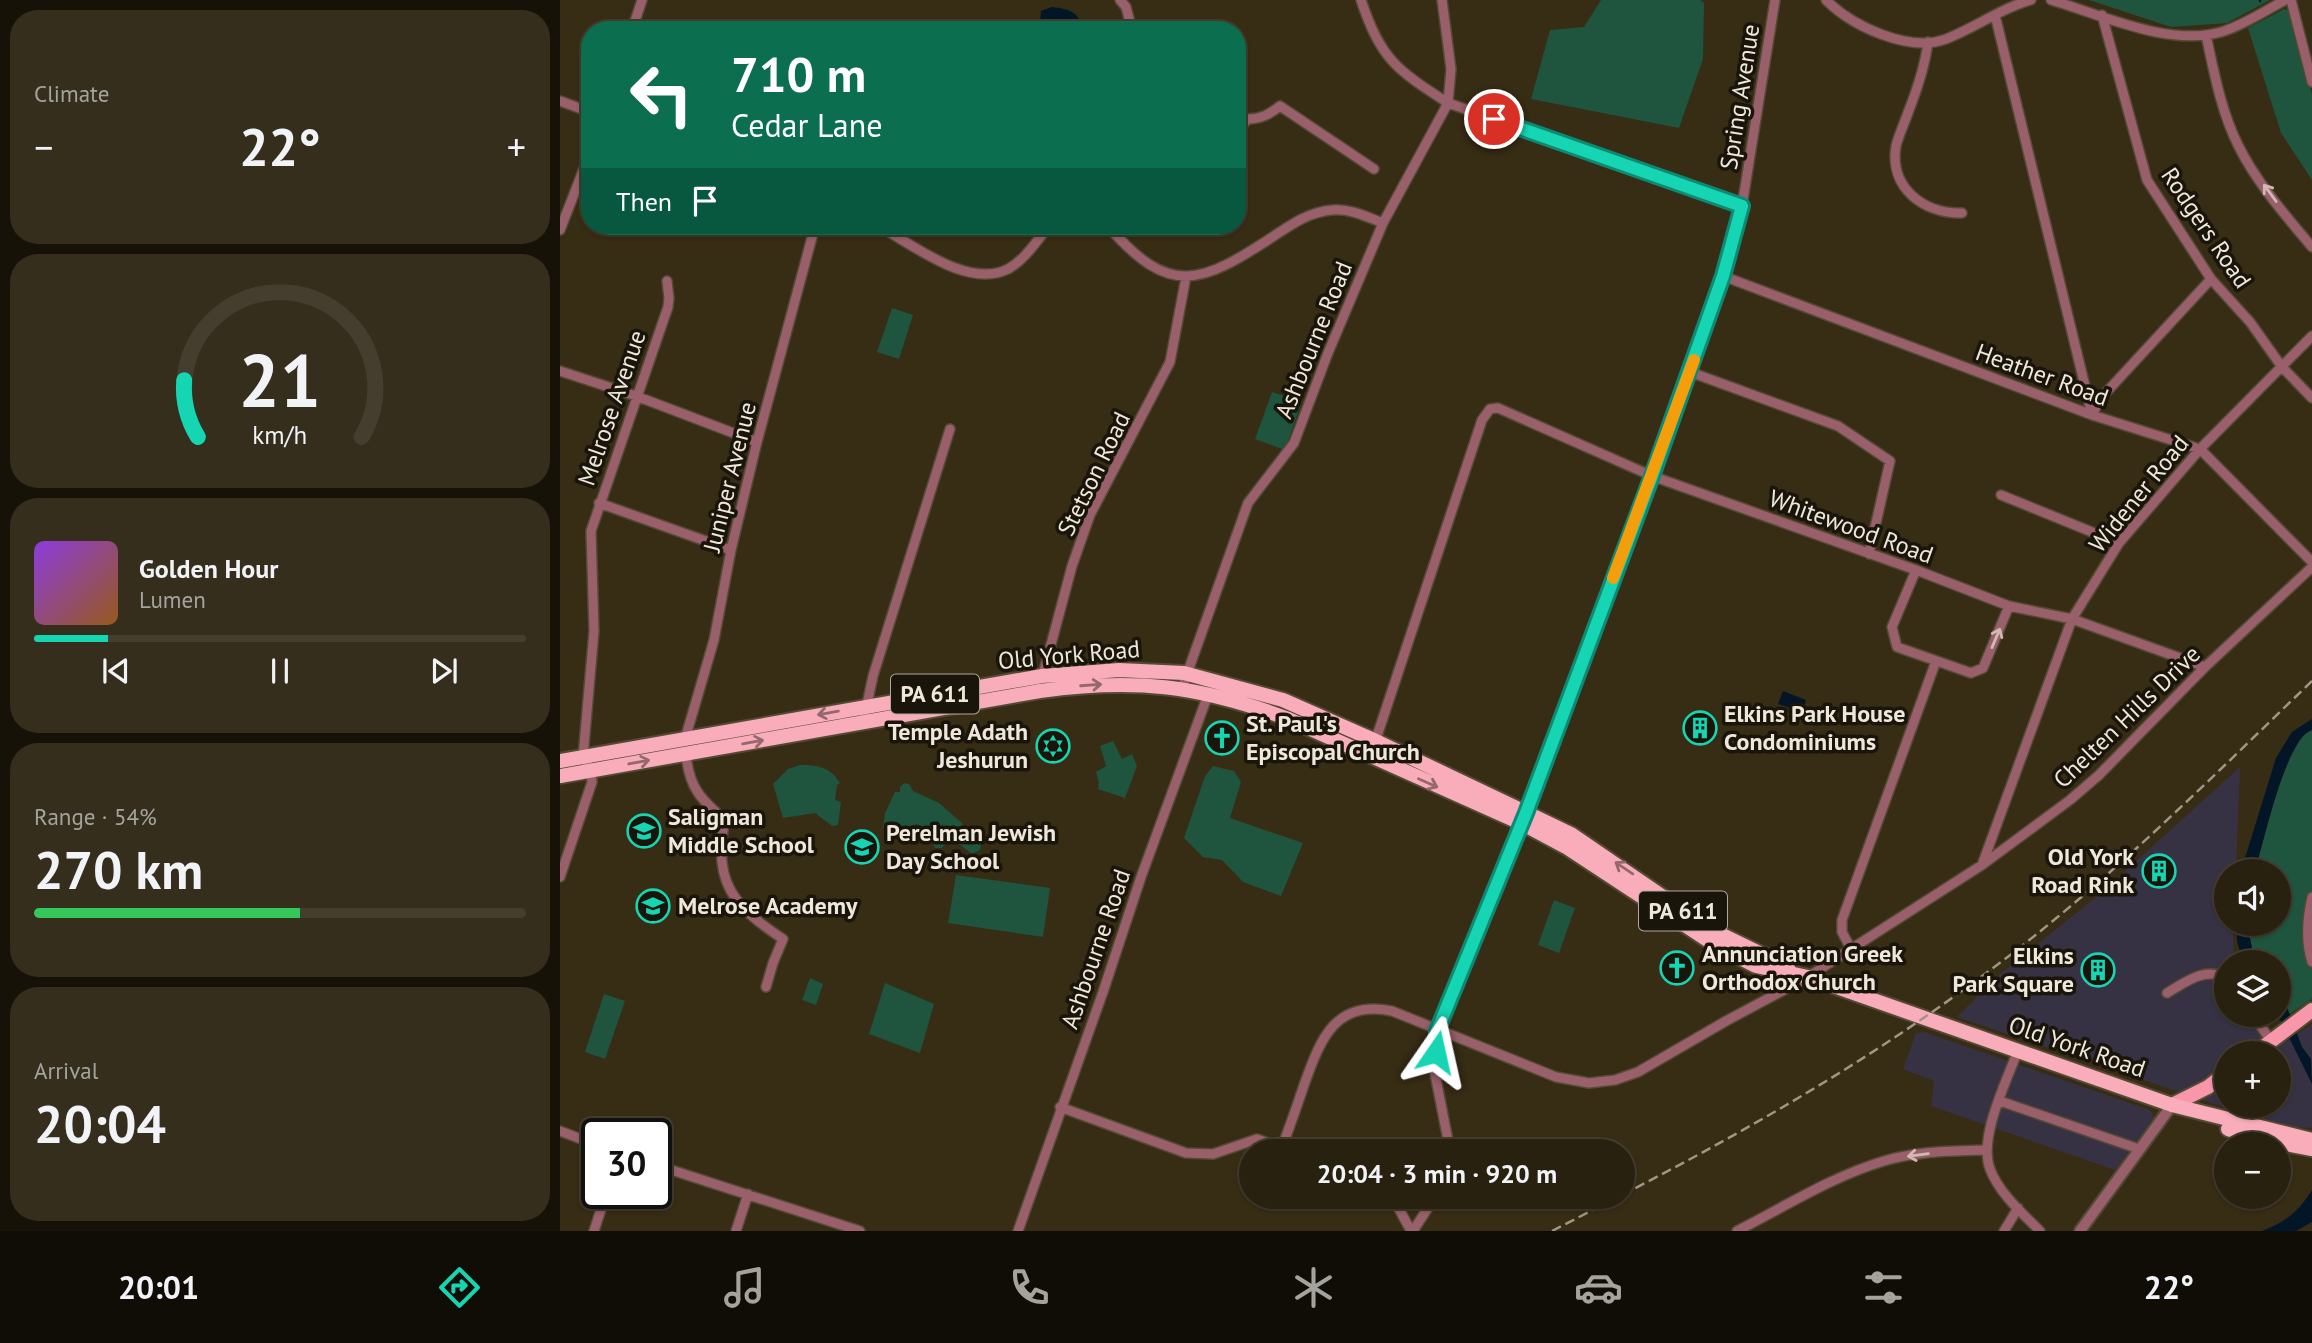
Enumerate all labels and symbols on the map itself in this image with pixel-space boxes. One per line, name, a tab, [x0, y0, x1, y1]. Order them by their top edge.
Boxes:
street label: Spring Avenue	[1713, 22, 1766, 172]
pin	[1464, 89, 1524, 149]
street label: Rodgers Road	[2155, 161, 2258, 294]
one-way arrow	[2263, 184, 2277, 203]
street label: Ashbourne Road	[1268, 257, 1359, 423]
street label: Melrose Avenue	[570, 326, 653, 490]
street label: Heather Road	[1972, 336, 2113, 413]
street label: Juniper Avenue	[696, 399, 763, 556]
street label: Stetson Road	[1050, 407, 1137, 541]
street label: Widener Road	[2082, 429, 2195, 559]
street label: Whitewood Road	[1765, 482, 1938, 571]
one-way arrow	[1990, 628, 2003, 649]
street label: Old York Road	[997, 633, 1141, 676]
street label: Chelten Hills Drive	[2047, 639, 2207, 795]
road number: PA 611	[891, 674, 979, 714]
one-way arrow	[1079, 678, 1102, 691]
place label: Elkins Park House Condominiums	[1724, 698, 1905, 757]
one-way arrow	[817, 707, 840, 720]
place label: St. Paul's Episcopal Church	[1246, 708, 1420, 767]
building icon: Elkins Park House Condominiums	[1681, 709, 1719, 747]
place label: Temple Adath Jeshurun	[888, 716, 1028, 775]
church icon: St. Paul's Episcopal Church	[1203, 719, 1241, 757]
synagogue icon: Temple Adath Jeshurun	[1034, 727, 1072, 765]
one-way arrow	[741, 735, 764, 748]
one-way arrow	[627, 755, 650, 768]
one-way arrow	[1417, 777, 1438, 790]
place label: Saligman Middle School	[668, 801, 815, 860]
school or university icon: Saligman Middle School	[625, 812, 663, 850]
place label: Perelman Jewish Day School	[886, 817, 1056, 876]
school or university icon: Perelman Jewish Day School	[843, 828, 881, 866]
place label: Old York Road Rink	[2031, 841, 2134, 900]
building icon: Old York Road Rink	[2140, 852, 2178, 890]
one-way arrow	[1614, 861, 1634, 875]
street label: Ashbourne Road	[1054, 865, 1137, 1033]
school or university icon: Melrose Academy	[634, 887, 672, 925]
place label: Melrose Academy	[678, 890, 858, 921]
road number: PA 611	[1639, 891, 1727, 930]
place label: Annunciation Greek Orthodox Church	[1702, 938, 1903, 997]
place label: Elkins Park Square	[1952, 940, 2074, 999]
church icon: Annunciation Greek Orthodox Church	[1658, 949, 1696, 987]
building icon: Elkins Park Square	[2079, 951, 2117, 989]
street label: Old York Road	[2005, 1009, 2150, 1084]
position arrow	[1399, 1015, 1473, 1089]
speed limit sign: 30	[581, 1118, 672, 1209]
one-way arrow	[1907, 1148, 1930, 1161]

